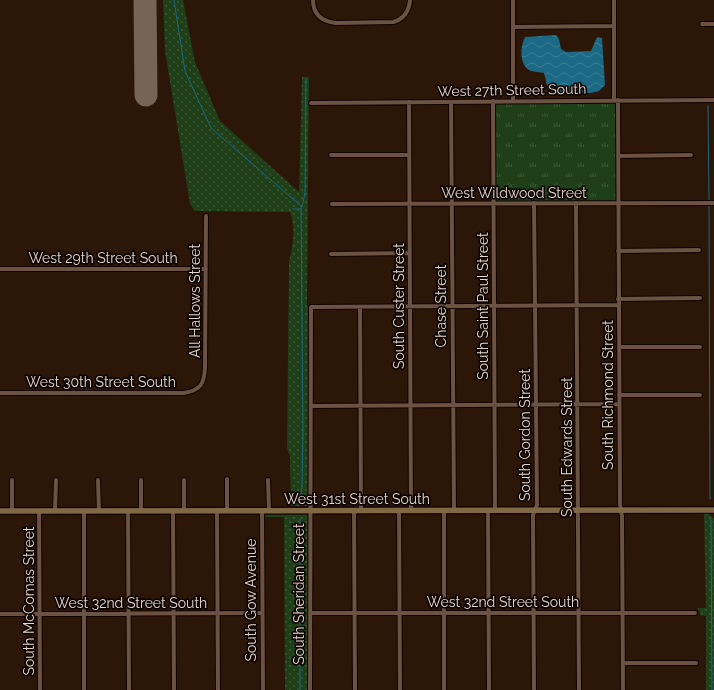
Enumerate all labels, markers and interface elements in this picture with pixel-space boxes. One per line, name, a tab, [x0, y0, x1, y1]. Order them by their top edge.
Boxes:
street label: West 27th Street South	[438, 81, 586, 99]
street label: West Wildwood Street	[441, 185, 587, 201]
street label: South Saint Paul Street	[475, 232, 491, 380]
street label: South Custer Street	[391, 243, 407, 369]
street label: All Hallows Street	[187, 244, 203, 358]
street label: West 29th Street South	[28, 250, 178, 266]
street label: Chase Street	[433, 264, 449, 347]
street label: South Richmond Street	[600, 320, 616, 470]
street label: South Gordon Street	[517, 369, 533, 501]
street label: West 30th Street South	[26, 374, 176, 390]
street label: South Edwards Street	[559, 377, 575, 517]
street label: West 31st Street South	[284, 491, 430, 507]
street label: South Sheridan Street	[291, 523, 307, 665]
street label: South McComas Street	[21, 526, 37, 675]
street label: South Gow Avenue	[243, 539, 259, 661]
street label: West 32nd Street South	[427, 594, 579, 610]
street label: West 32nd Street South	[55, 595, 207, 611]

